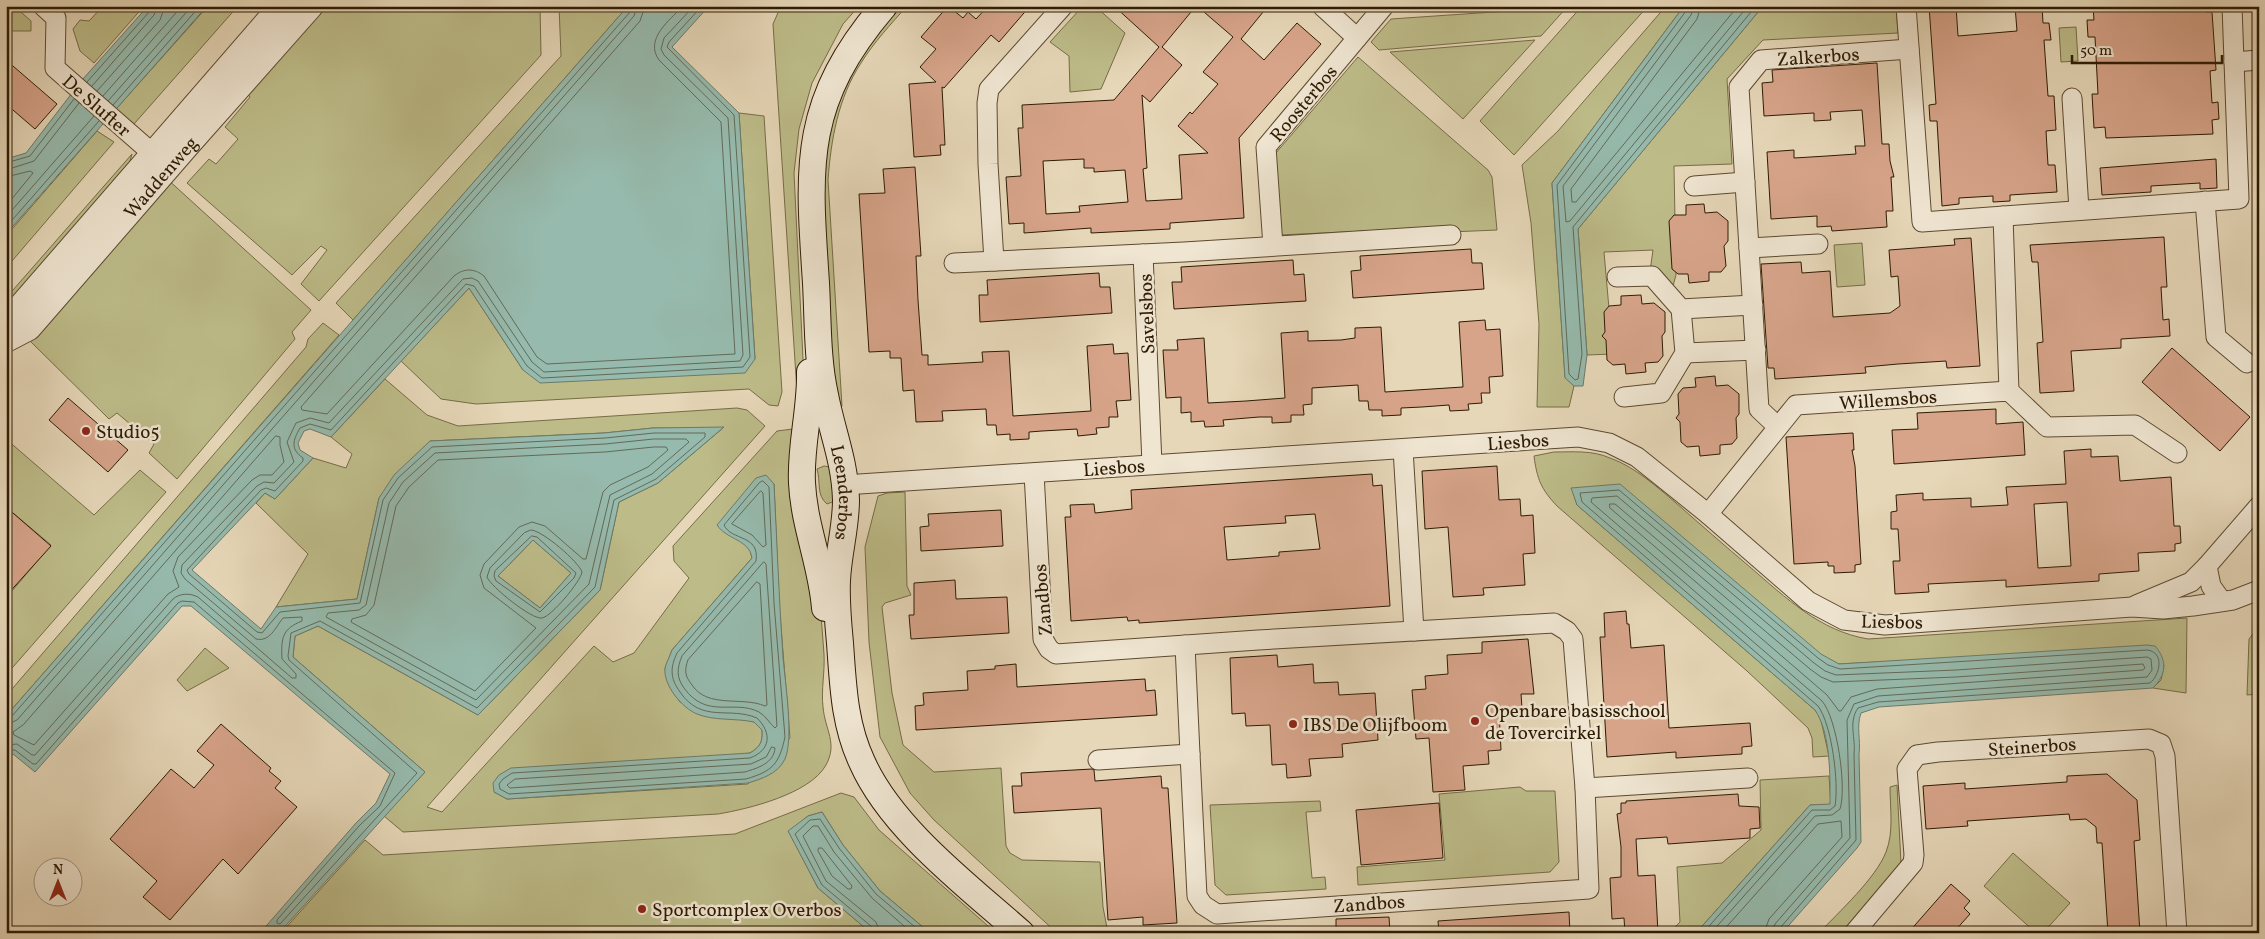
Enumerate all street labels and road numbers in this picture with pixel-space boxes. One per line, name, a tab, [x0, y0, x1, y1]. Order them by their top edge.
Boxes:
street label: Zalkerbos	[1776, 42, 1860, 74]
street label: Roosterbos	[1265, 60, 1344, 148]
street label: De Slufter	[56, 69, 136, 144]
street label: Waddenweg	[119, 131, 205, 225]
street label: Savelsbos	[1134, 273, 1162, 355]
street label: Willemsbos	[1838, 385, 1938, 417]
street label: Liesbos	[1486, 428, 1550, 458]
street label: Leenderbos	[823, 442, 857, 542]
street label: Liesbos	[1082, 454, 1146, 484]
street label: Zandbos	[1028, 563, 1060, 637]
street label: Liesbos	[1861, 609, 1923, 637]
street label: Steinerbos	[1987, 732, 2077, 764]
street label: Zandbos	[1332, 890, 1406, 920]

